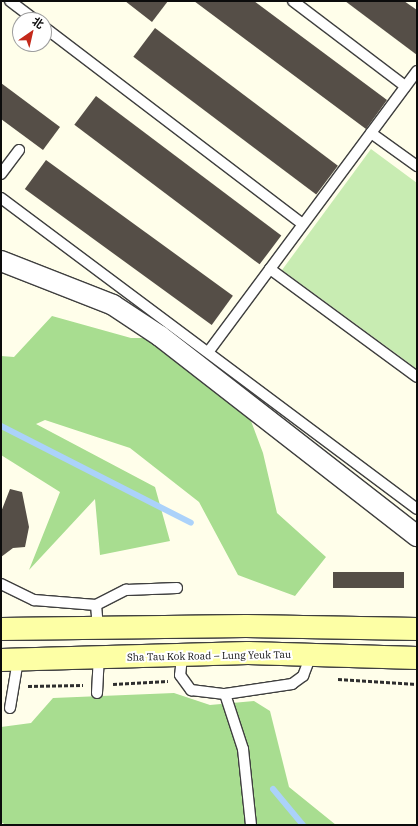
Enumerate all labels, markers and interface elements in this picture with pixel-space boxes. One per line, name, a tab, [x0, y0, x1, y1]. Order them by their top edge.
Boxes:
north arrow	[12, 12, 52, 52]
text: 北	[30, 14, 47, 32]
street label: Sha Tau Kok Road – Lung Yeuk Tau	[127, 649, 291, 663]

